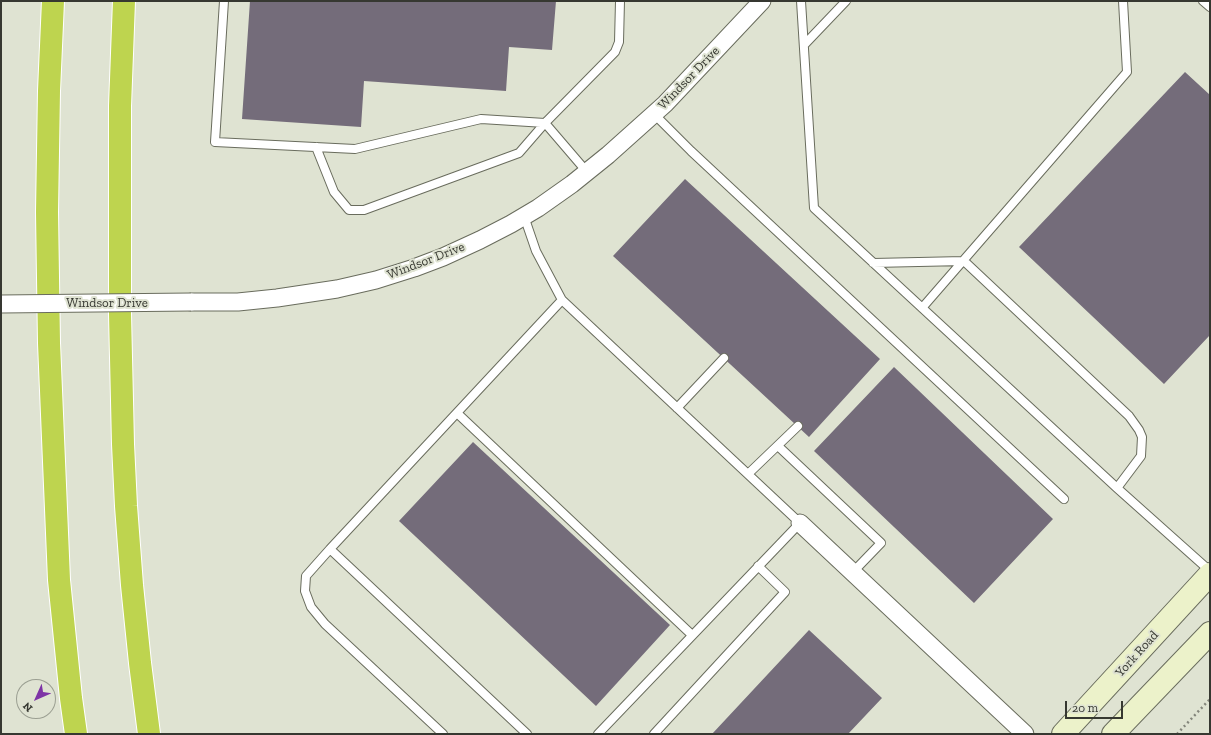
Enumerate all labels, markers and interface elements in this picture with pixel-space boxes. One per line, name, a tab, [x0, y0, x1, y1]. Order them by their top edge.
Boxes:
street label: Windsor Drive	[655, 43, 723, 113]
street label: Windsor Drive	[385, 239, 467, 283]
street label: Windsor Drive	[66, 295, 148, 311]
street label: York Road	[1112, 628, 1162, 680]
north arrow	[16, 679, 56, 719]
scale bar	[1067, 693, 1125, 719]
text: N	[20, 700, 35, 715]
text: 20 m	[1072, 701, 1098, 715]

